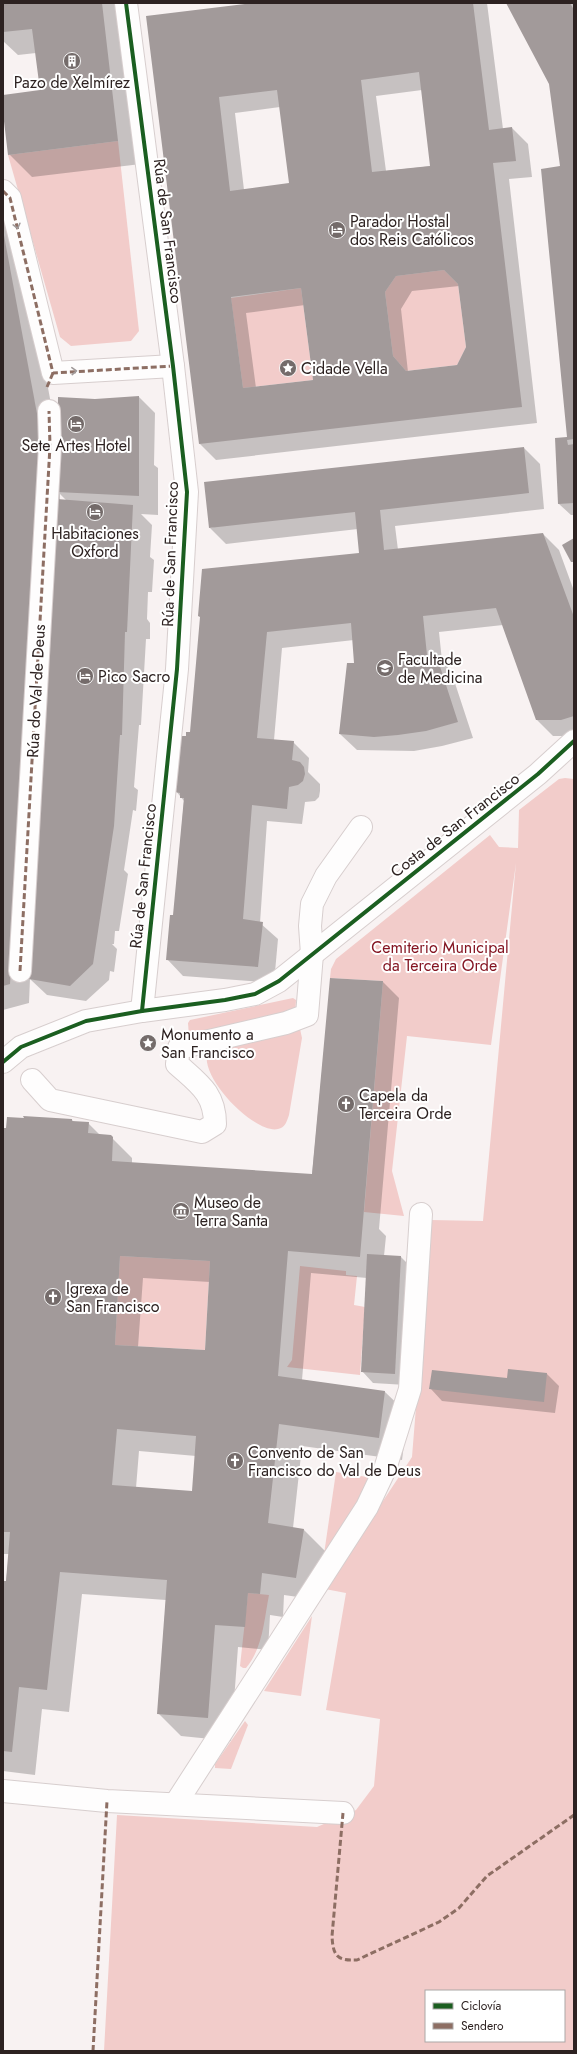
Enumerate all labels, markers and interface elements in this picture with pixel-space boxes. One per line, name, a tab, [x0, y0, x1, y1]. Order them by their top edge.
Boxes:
building icon: Pazo de Xelmírez	[62, 51, 82, 71]
place label: Pazo de Xelmírez	[14, 71, 131, 94]
street label: Rúa de San Francisco	[148, 157, 188, 305]
place label: Parador Hostal dos Reis Católicos	[350, 210, 474, 251]
hotel icon: Parador Hostal dos Reis Católicos	[327, 220, 347, 240]
one-way arrow	[12, 223, 20, 229]
place label: Cidade Vella	[301, 357, 388, 380]
place icon: Cidade Vella	[278, 358, 298, 378]
one-way arrow	[71, 367, 77, 376]
hotel icon: Sete Artes Hotel	[66, 414, 86, 434]
place label: Sete Artes Hotel	[21, 434, 131, 457]
street label: Rúa de San Francisco	[156, 481, 184, 627]
hotel icon: Habitaciones Oxford	[85, 502, 105, 522]
place label: Habitaciones Oxford	[51, 522, 139, 563]
street label: Rúa do Val de Deus	[21, 624, 51, 758]
place label: Facultade de Medicina	[398, 648, 483, 689]
school or university icon: Facultade de Medicina	[375, 658, 395, 678]
place label: Pico Sacro	[98, 665, 170, 688]
hotel icon: Pico Sacro	[75, 666, 95, 686]
street label: Costa de San Francisco	[386, 767, 525, 883]
street label: Rúa de San Francisco	[124, 802, 162, 950]
park label: Cemiterio Municipal da Terceira Orde	[371, 936, 509, 977]
place label: Monumento a San Francisco	[161, 1023, 255, 1064]
place icon: Monumento a San Francisco	[138, 1033, 158, 1053]
place label: Capela da Terceira Orde	[359, 1084, 452, 1125]
church icon: Capela da Terceira Orde	[336, 1094, 356, 1114]
place label: Museo de Terra Santa	[194, 1191, 268, 1232]
museum icon: Museo de Terra Santa	[171, 1201, 191, 1221]
place label: Igrexa de San Francisco	[66, 1277, 160, 1318]
church icon: Igrexa de San Francisco	[43, 1287, 63, 1307]
place label: Convento de San Francisco do Val de Deus	[248, 1441, 421, 1482]
church icon: Convento de San Francisco do Val de Deus	[225, 1451, 245, 1471]
legend	[425, 1990, 565, 2042]
text: Ciclovía	[461, 1997, 502, 2015]
text: Sendero	[461, 2017, 504, 2035]

